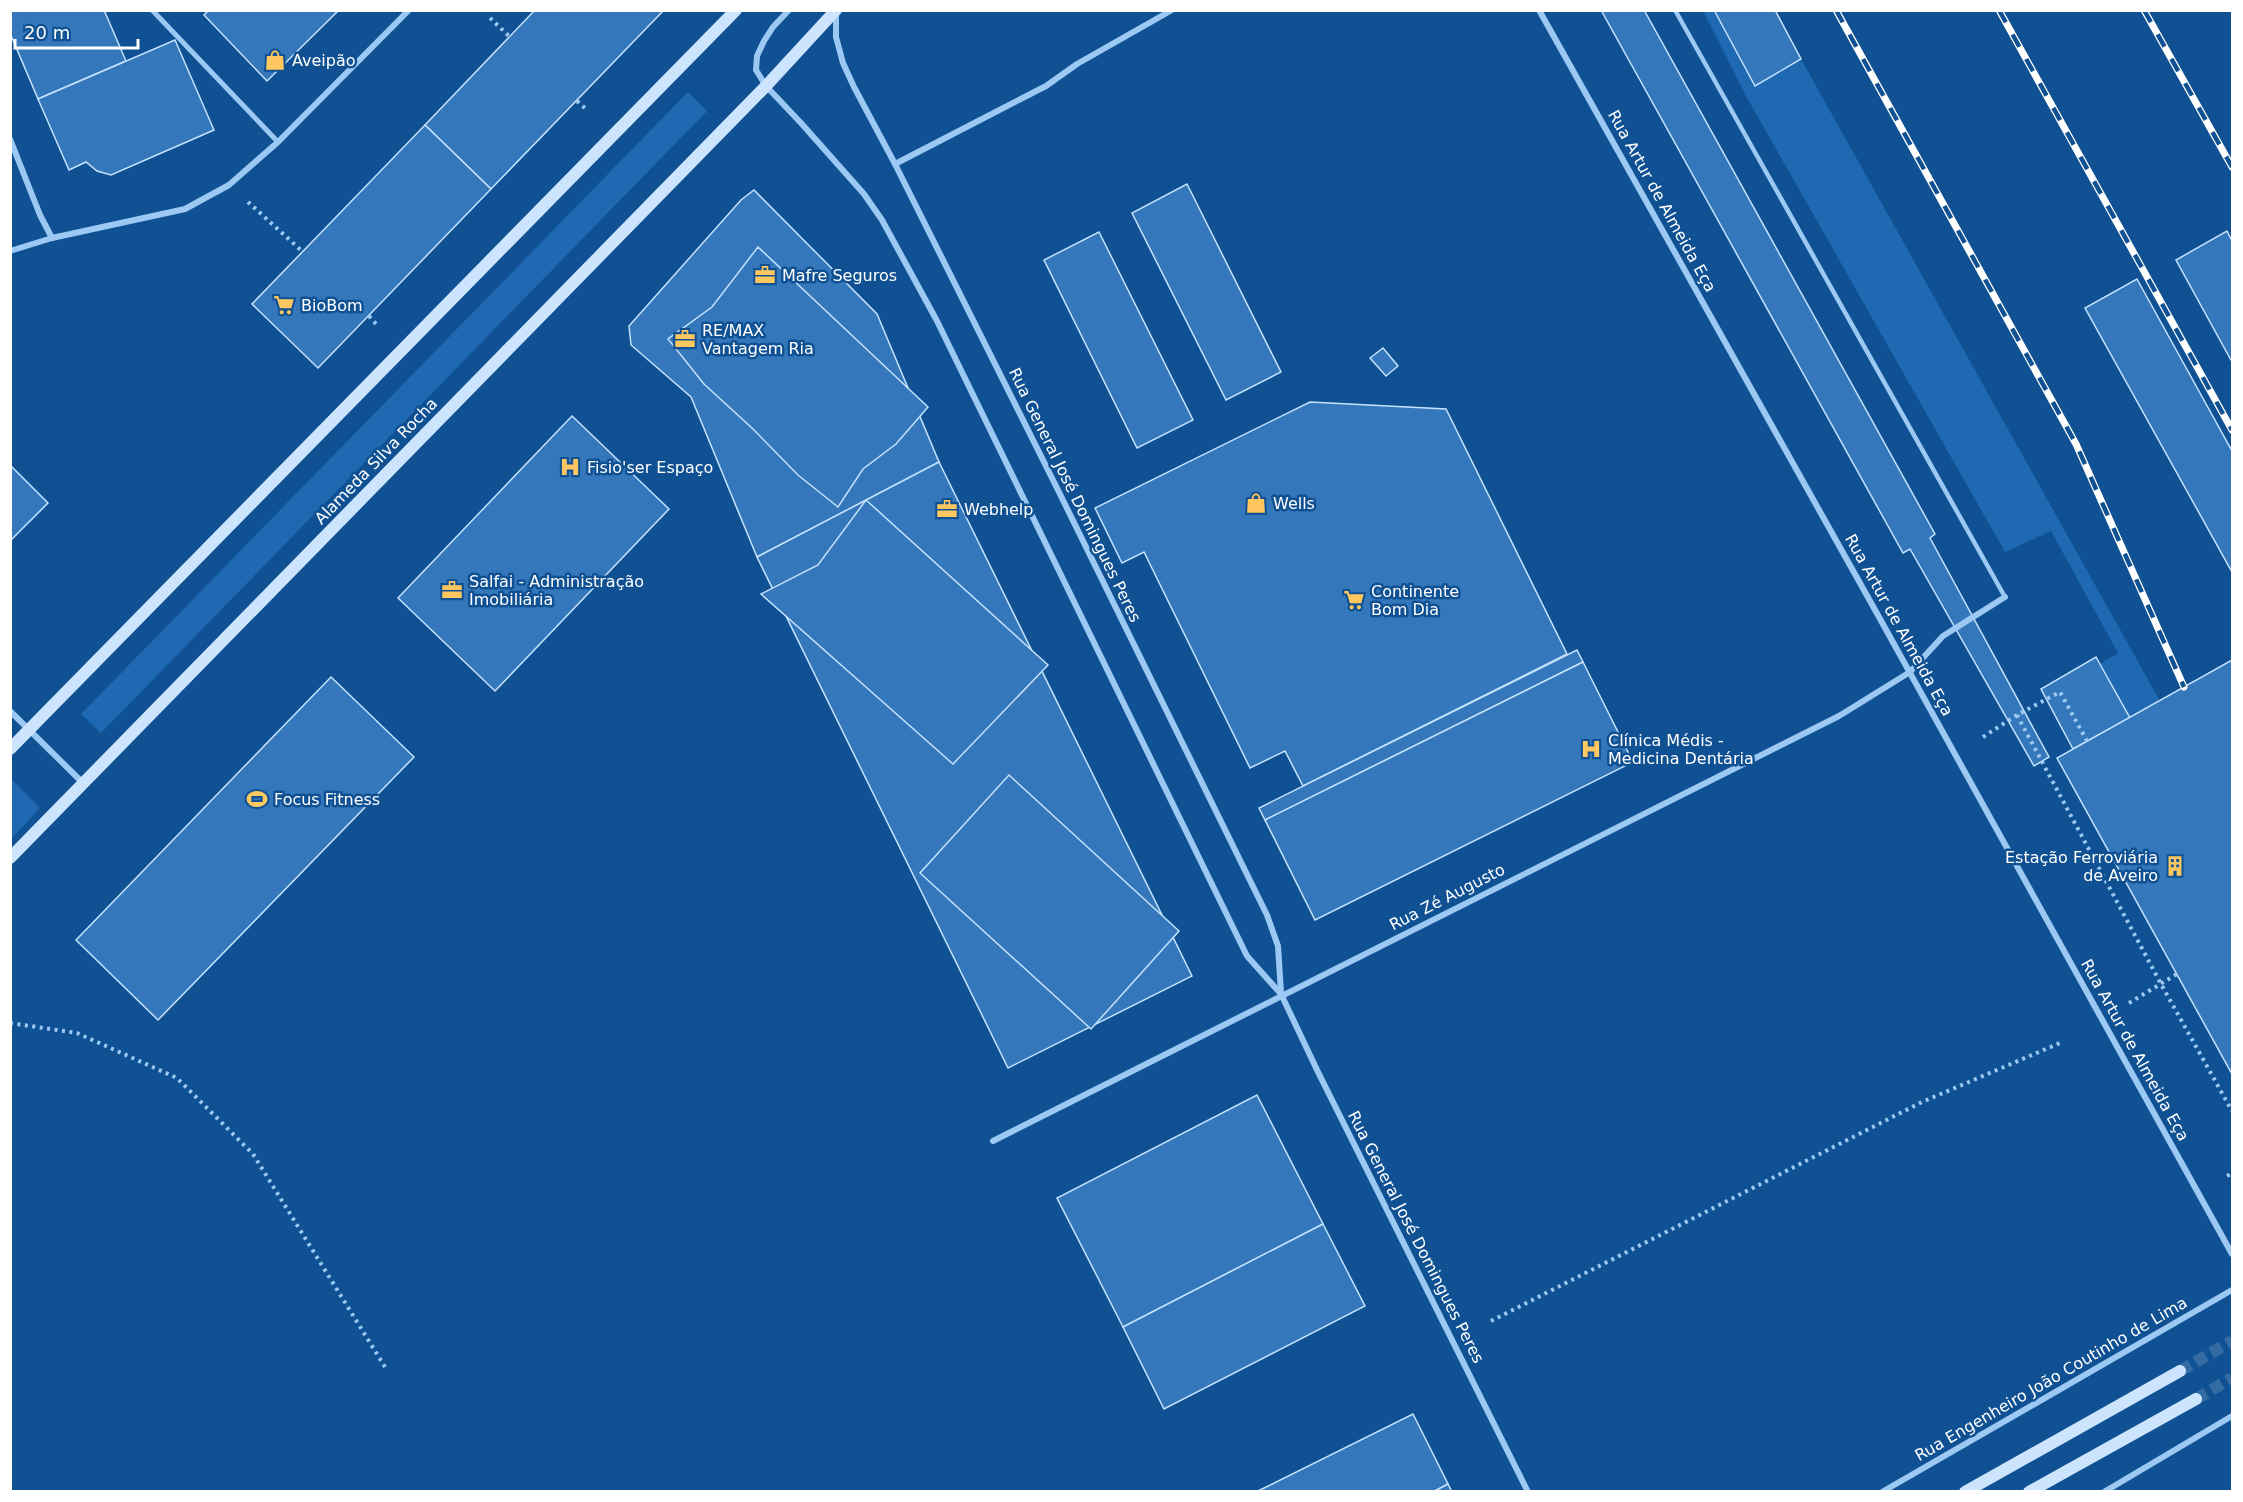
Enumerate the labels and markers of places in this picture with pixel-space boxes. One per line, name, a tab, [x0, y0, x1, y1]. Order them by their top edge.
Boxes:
shop icon: Aveipão	[263, 48, 287, 72]
place label: Aveipão	[292, 51, 356, 70]
office icon: Mafre Seguros	[753, 263, 777, 287]
place label: Mafre Seguros	[782, 266, 897, 285]
supermarket icon: BioBom	[272, 293, 296, 317]
place label: BioBom	[301, 296, 363, 315]
place label: RE/MAX Vantagem Ria	[702, 321, 814, 358]
office icon: RE/MAX Vantagem Ria	[673, 327, 697, 351]
hospital icon: Fisio'ser Espaço	[558, 455, 582, 479]
place label: Fisio'ser Espaço	[587, 458, 713, 477]
shop icon: Wells	[1244, 491, 1268, 515]
place label: Wells	[1273, 494, 1315, 513]
office icon: Webhelp	[935, 497, 959, 521]
place label: Webhelp	[964, 500, 1033, 519]
place label: Salfai - Administração Imobiliária	[469, 572, 644, 609]
office icon: Salfai - Administração Imobiliária	[440, 578, 464, 602]
place label: Continente Bom Dia	[1371, 582, 1459, 619]
supermarket icon: Continente Bom Dia	[1342, 588, 1366, 612]
place label: Clínica Médis - Medicina Dentária	[1608, 731, 1754, 768]
hospital icon: Clínica Médis - Medicina Dentária	[1579, 737, 1603, 761]
sports icon: Focus Fitness	[245, 787, 269, 811]
place label: Focus Fitness	[274, 790, 380, 809]
place label: Estação Ferroviária de Aveiro	[2005, 848, 2158, 885]
building icon: Estação Ferroviária de Aveiro	[2163, 854, 2187, 878]

